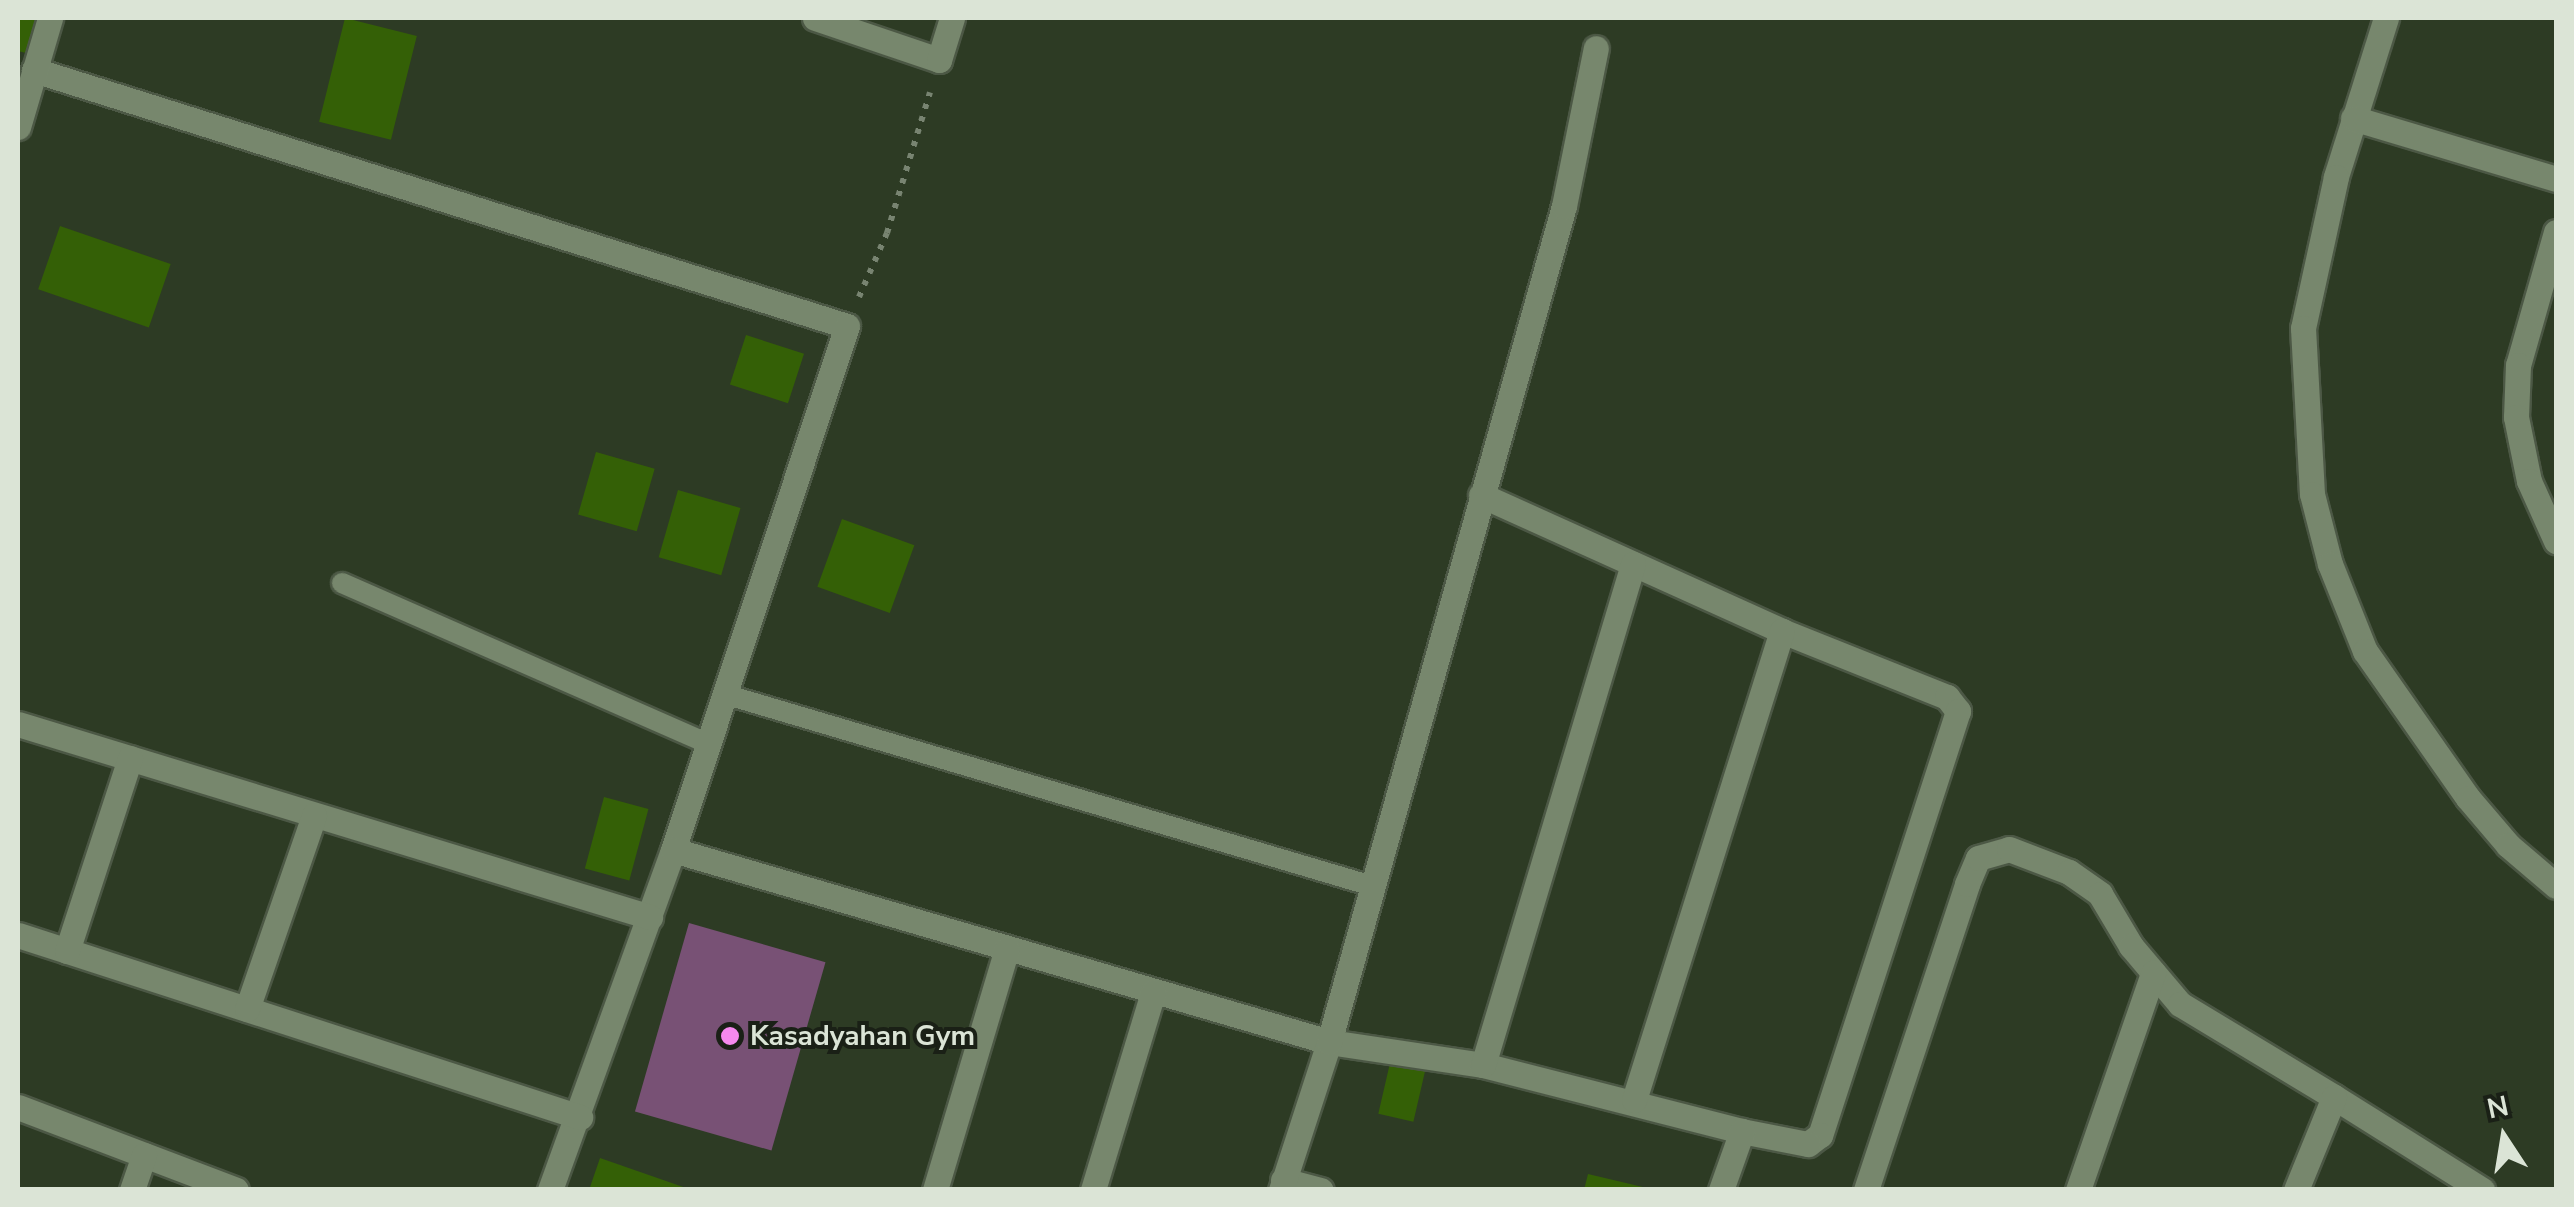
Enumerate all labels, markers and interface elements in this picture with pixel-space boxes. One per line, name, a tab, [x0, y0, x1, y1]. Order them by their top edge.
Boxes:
place label: Kasadyahan Gym	[750, 1019, 975, 1053]
marker: Kasadyahan Gym	[719, 1025, 741, 1047]
north arrow	[2454, 1087, 2554, 1187]
text: N	[2484, 1087, 2512, 1128]

